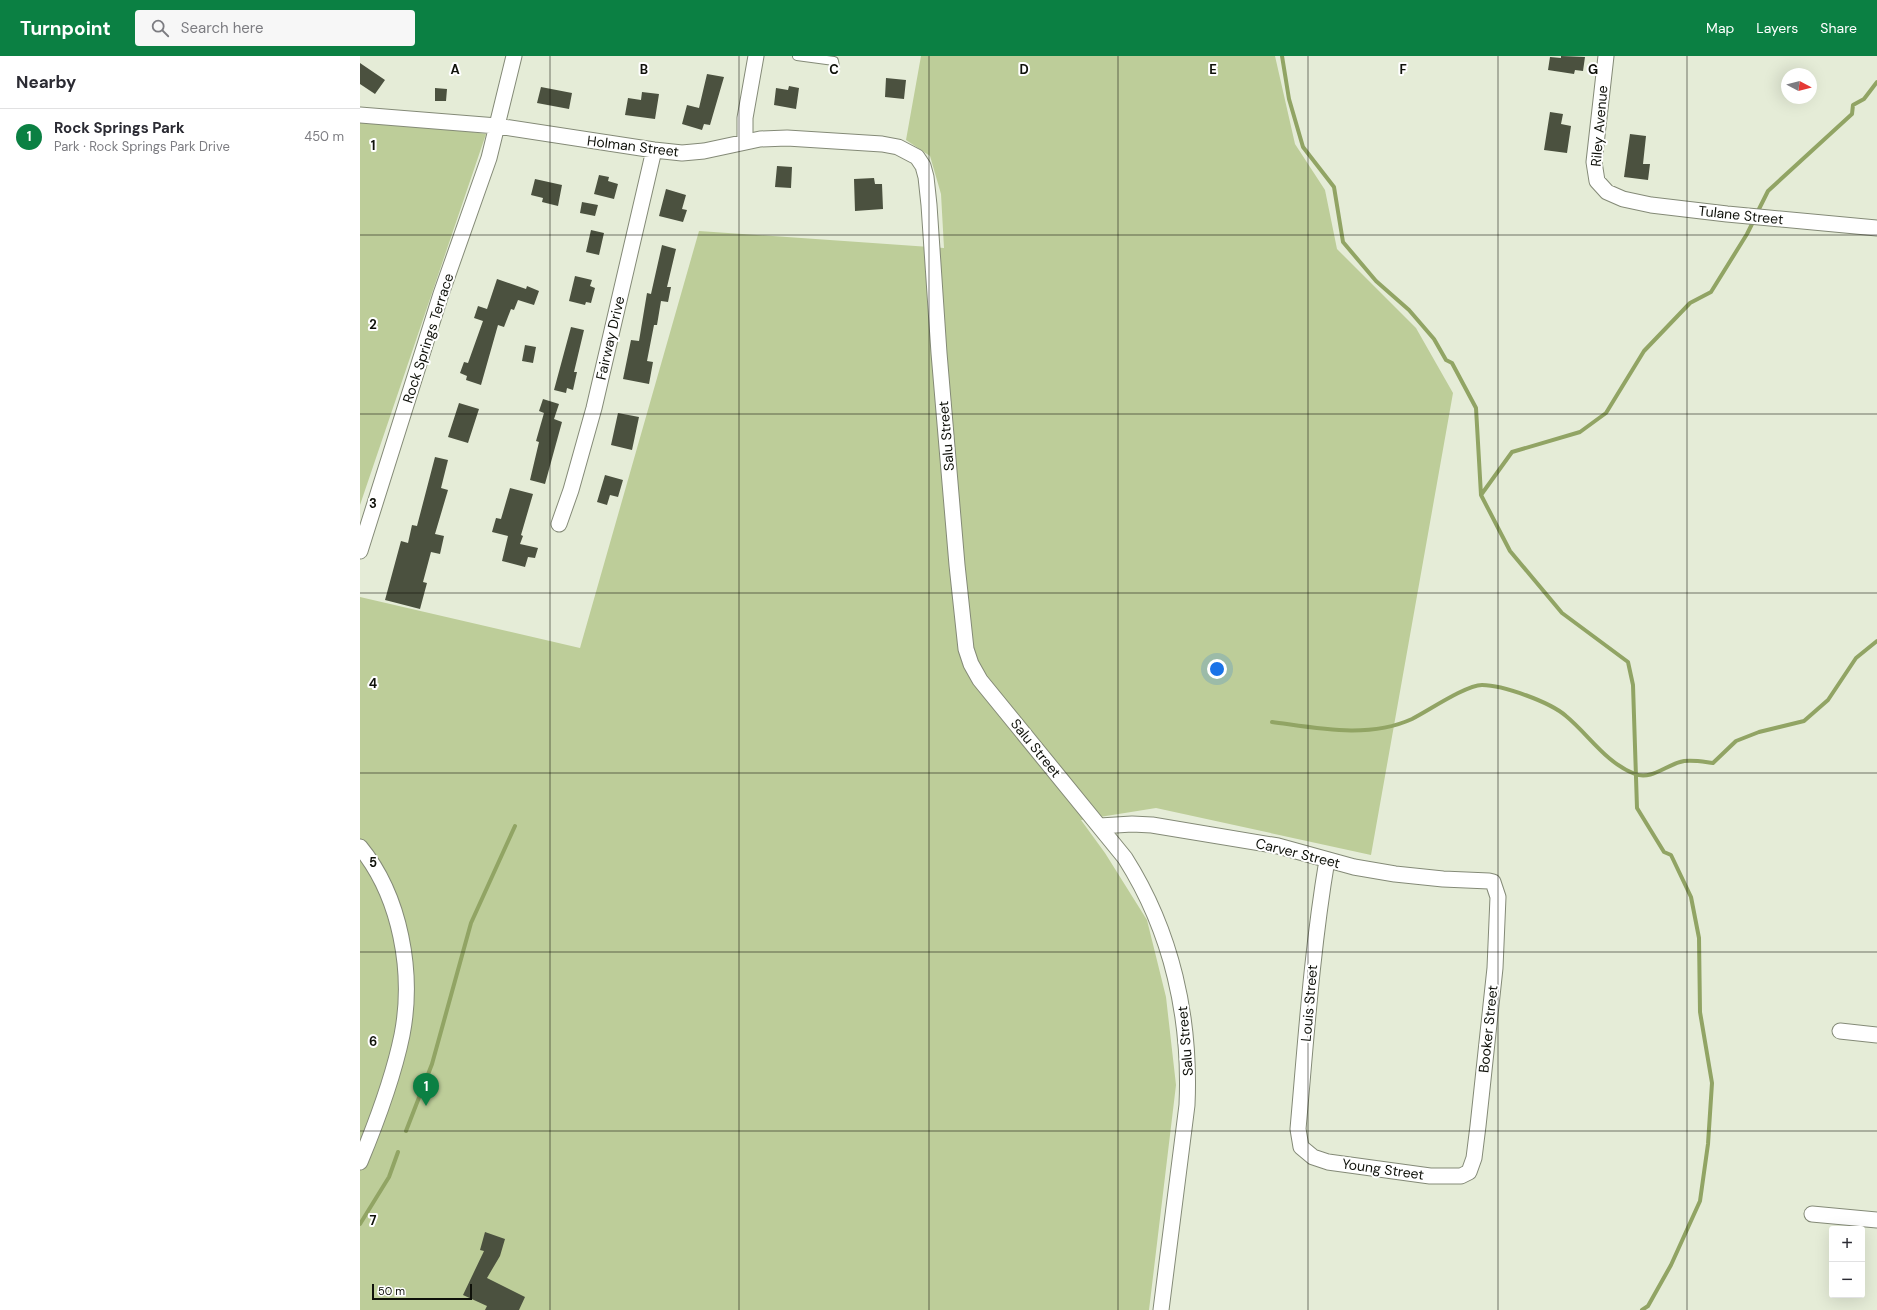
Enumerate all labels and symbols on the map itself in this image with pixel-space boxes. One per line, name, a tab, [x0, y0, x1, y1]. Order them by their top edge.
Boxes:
text: A	[450, 61, 460, 78]
text: B	[640, 61, 648, 78]
text: C	[829, 61, 839, 78]
text: D	[1019, 61, 1029, 78]
text: E	[1209, 61, 1217, 78]
text: F	[1399, 61, 1407, 78]
text: G	[1588, 61, 1598, 78]
north arrow	[1781, 68, 1817, 104]
street label: Riley Avenue	[1586, 85, 1612, 167]
street label: Holman Street	[586, 131, 680, 161]
text: 1	[371, 137, 375, 154]
street label: Tulane Street	[1698, 202, 1784, 228]
street label: Rock Springs Terrace	[399, 271, 458, 405]
street label: Fairway Drive	[592, 294, 628, 382]
text: 2	[369, 316, 377, 333]
street label: Salu Street	[934, 400, 958, 472]
text: 3	[369, 495, 377, 512]
your location	[1207, 659, 1227, 679]
text: 4	[369, 675, 377, 692]
street label: Salu Street	[1007, 715, 1065, 781]
street label: Carver Street	[1254, 834, 1342, 872]
text: 5	[369, 854, 377, 871]
street label: Louis Street	[1297, 964, 1321, 1042]
street label: Booker Street	[1474, 984, 1502, 1074]
street label: Salu Street	[1173, 1005, 1197, 1077]
text: 6	[369, 1033, 377, 1050]
pin: 1	[413, 1073, 439, 1106]
street label: Young Street	[1341, 1154, 1425, 1184]
text: 7	[370, 1212, 377, 1229]
scale bar	[372, 1282, 472, 1301]

